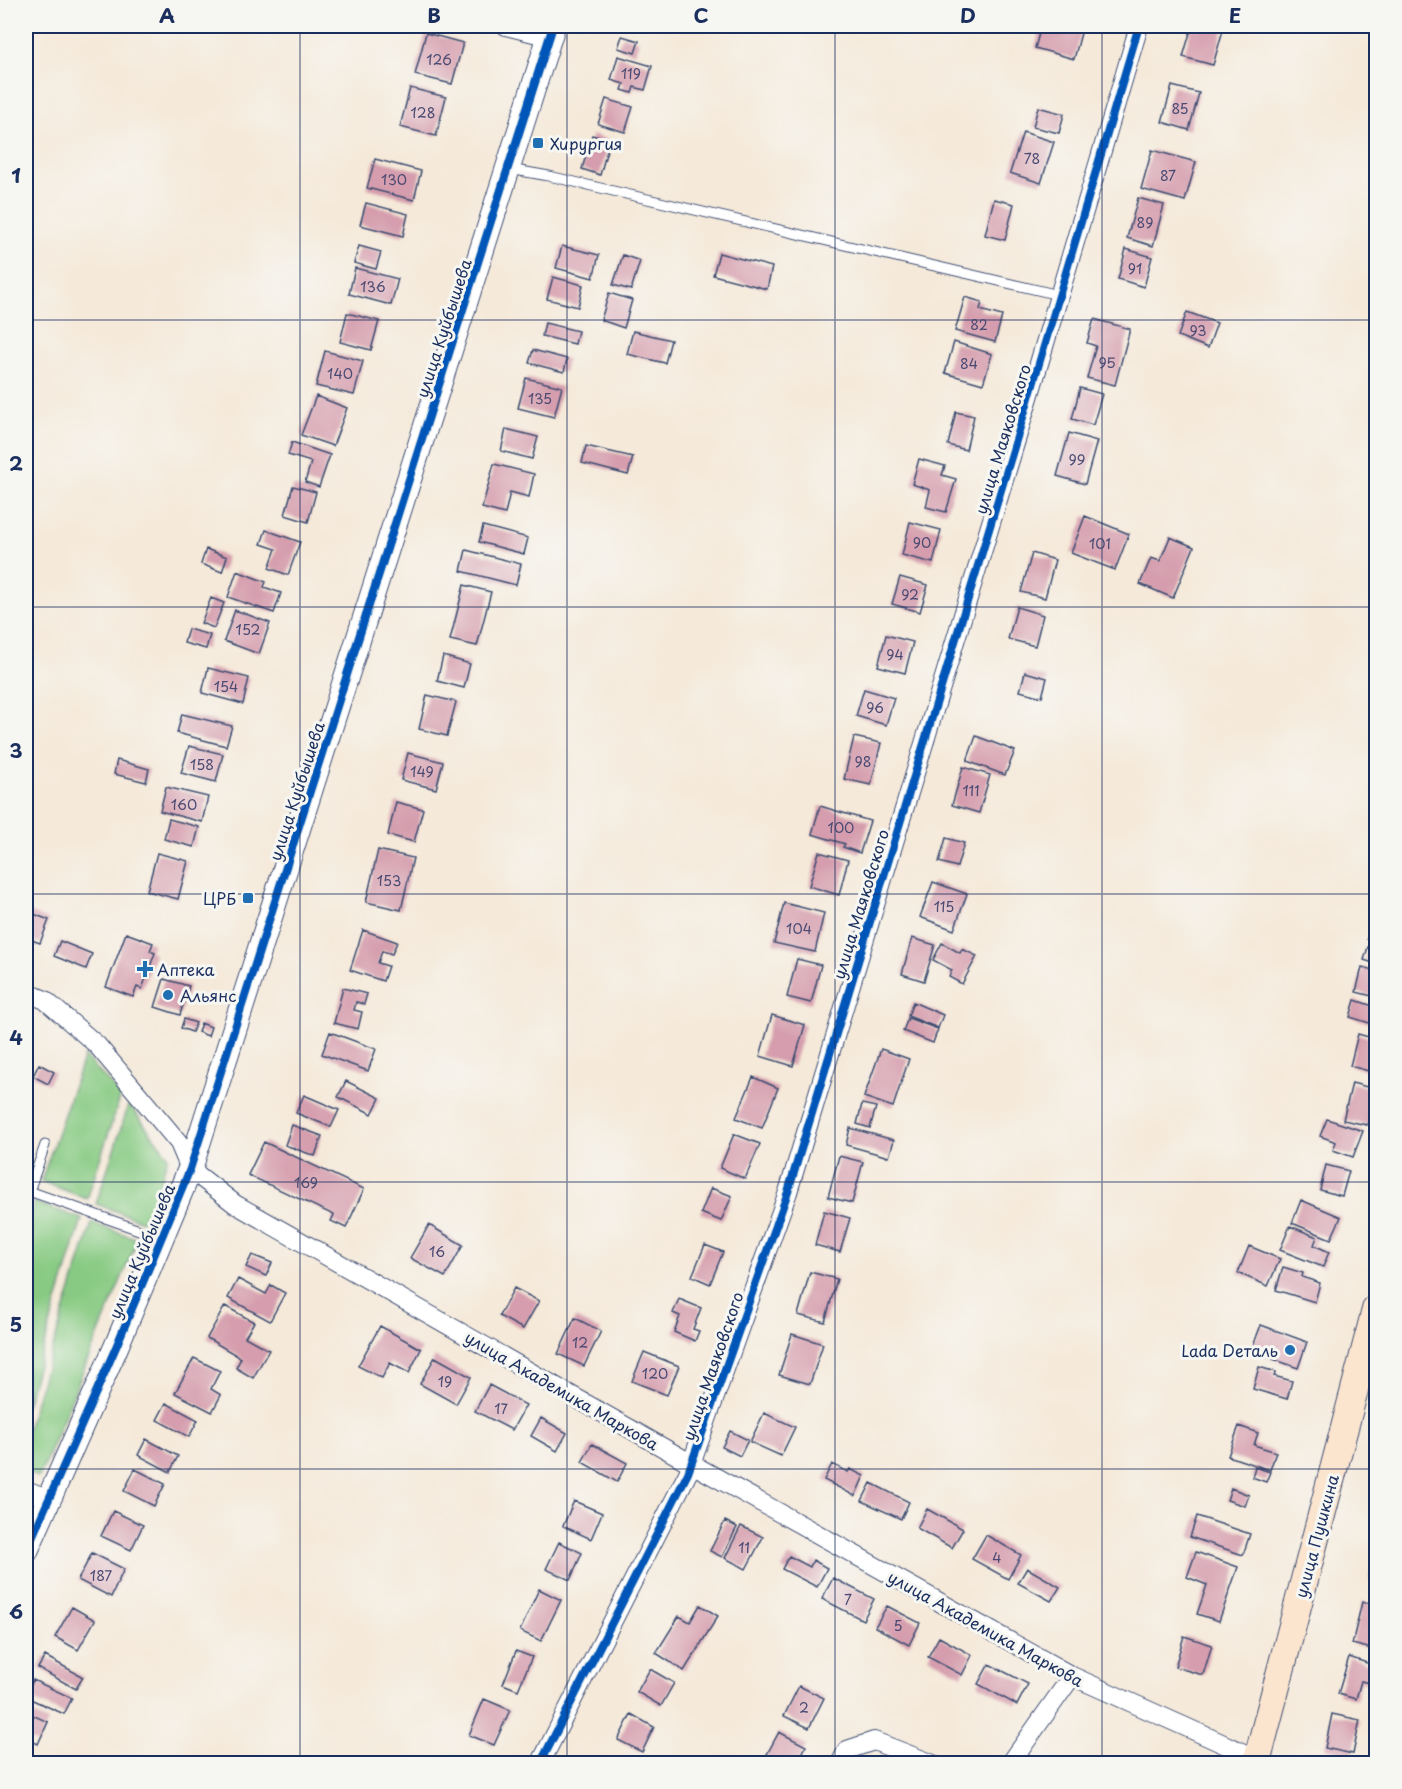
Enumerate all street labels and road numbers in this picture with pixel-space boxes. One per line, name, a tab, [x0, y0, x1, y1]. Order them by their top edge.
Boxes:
street label: улица Куйбышева	[409, 255, 477, 401]
street label: улица Маяковского	[968, 361, 1036, 517]
street label: улица Куйбышева	[262, 718, 330, 864]
street label: улица Маяковского	[826, 826, 894, 982]
street label: улица Куйбышева	[102, 1180, 180, 1322]
street label: улица Маяковского	[675, 1288, 749, 1444]
street label: улица Академика Маркова	[461, 1325, 663, 1455]
street label: улица Пушкина	[1288, 1472, 1344, 1600]
street label: улица Академика Маркова	[884, 1564, 1088, 1692]

